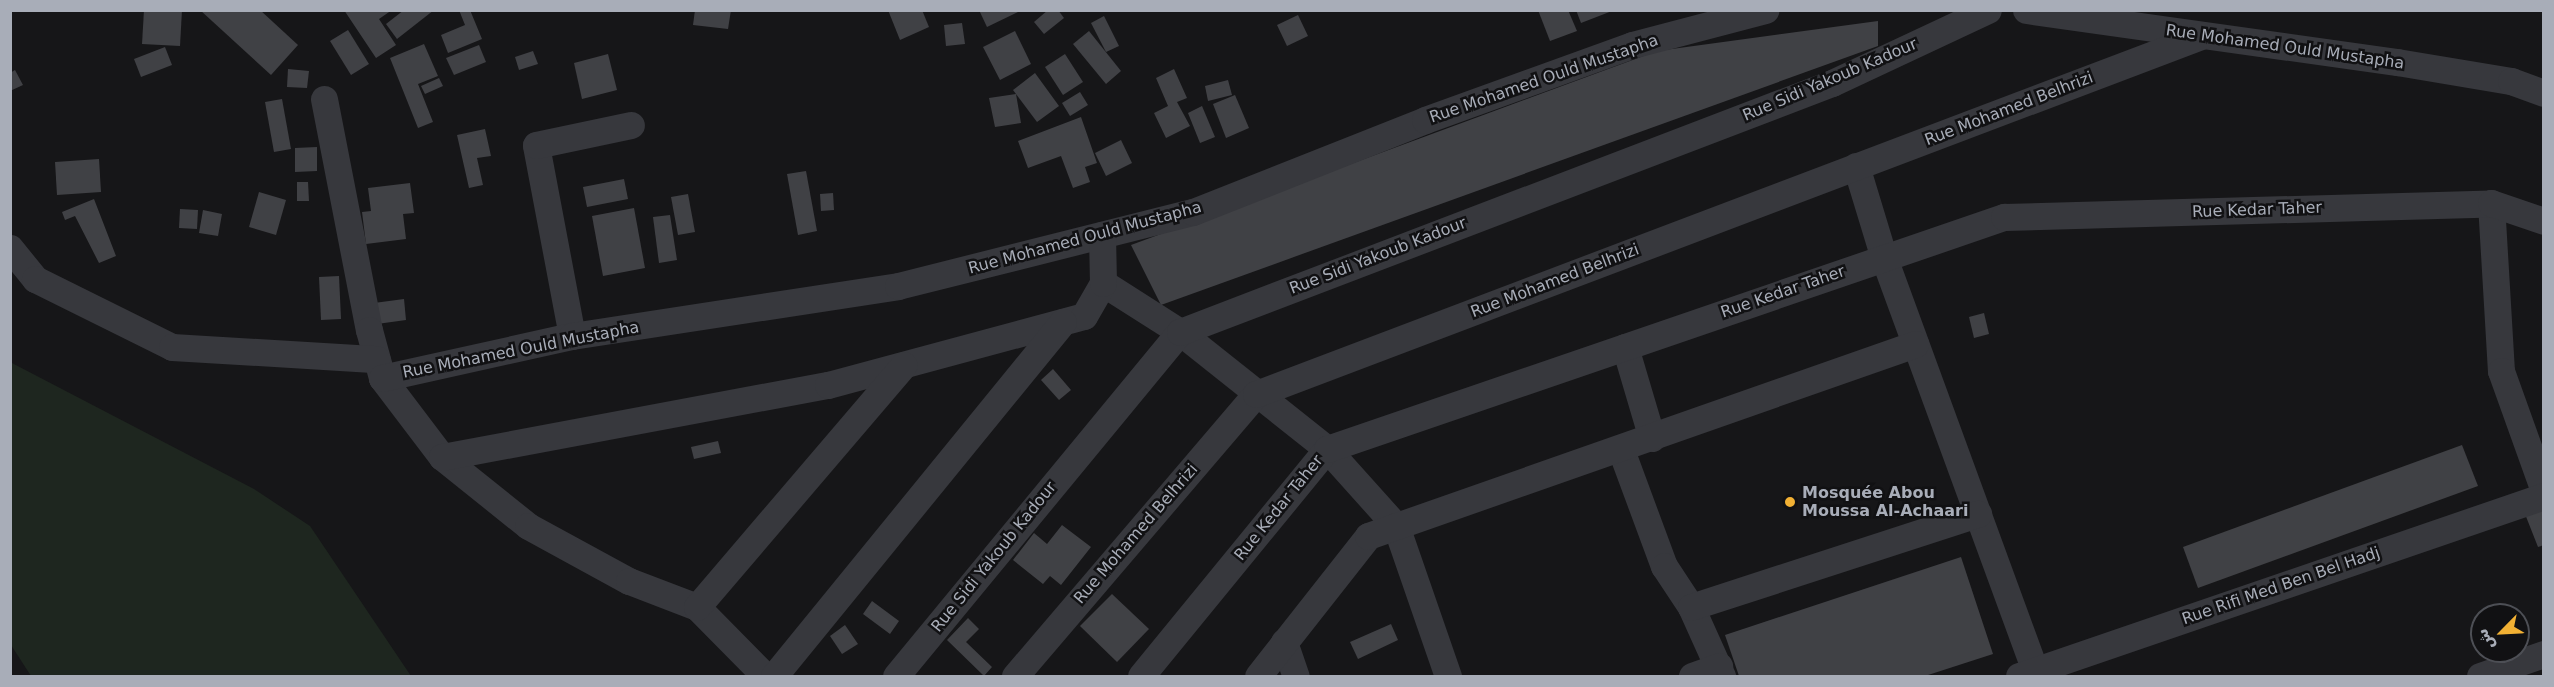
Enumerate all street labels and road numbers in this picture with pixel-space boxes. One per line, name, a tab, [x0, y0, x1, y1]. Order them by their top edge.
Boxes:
street label: Rue Mohamed Ould Mustapha	[2165, 21, 2405, 73]
street label: Rue Mohamed Ould Mustapha	[1427, 31, 1661, 127]
street label: Rue Sidi Yakoub Kadour	[1740, 34, 1920, 126]
street label: Rue Mohamed Belhrizi	[1922, 68, 2096, 150]
street label: Rue Mohamed Ould Mustapha	[966, 198, 1204, 278]
street label: Rue Kedar Taher	[2192, 198, 2322, 222]
street label: Rue Sidi Yakoub Kadour	[1287, 213, 1469, 299]
street label: Rue Mohamed Belhrizi	[1468, 240, 1642, 322]
street label: Rue Kedar Taher	[1718, 262, 1848, 322]
street label: Rue Mohamed Ould Mustapha	[401, 318, 641, 382]
street label: Rue Kedar Taher	[1231, 451, 1327, 565]
street label: Rue Mohamed Belhrizi	[1070, 460, 1202, 608]
street label: Rue Sidi Yakoub Kadour	[927, 478, 1061, 636]
street label: Rue Rifi Med Ben Bel Hadj	[2180, 543, 2382, 629]

